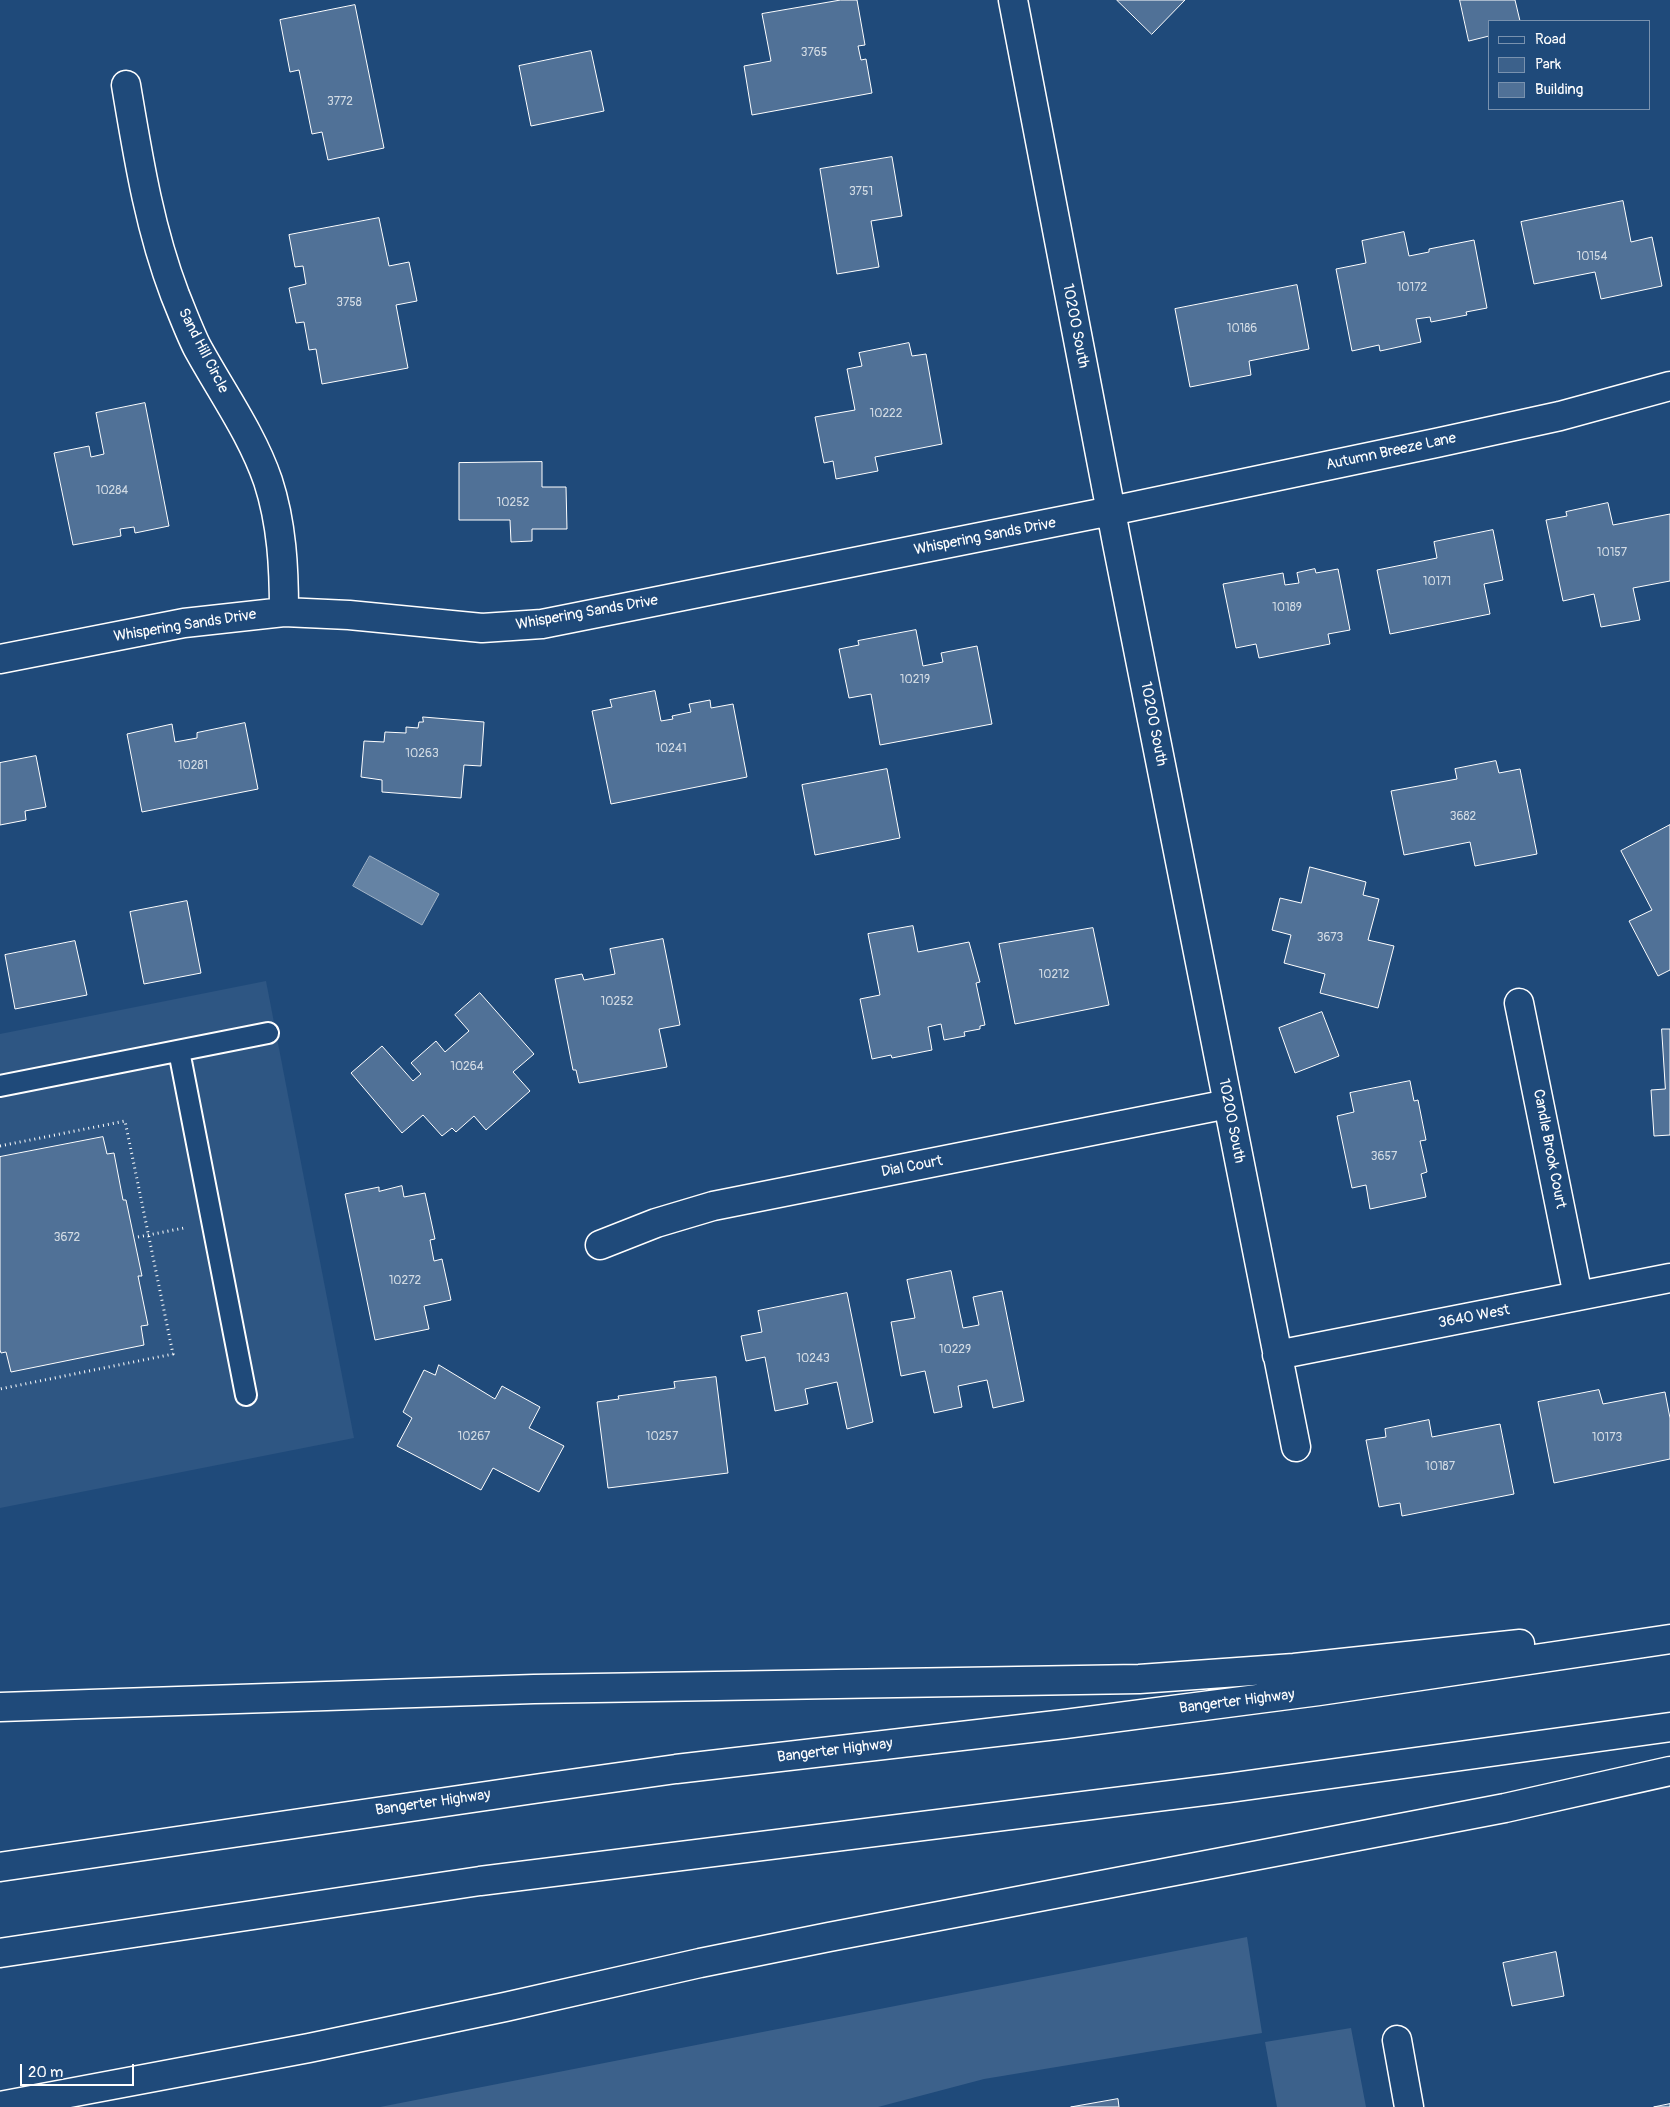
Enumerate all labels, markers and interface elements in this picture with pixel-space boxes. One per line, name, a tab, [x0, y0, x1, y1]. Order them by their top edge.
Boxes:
legend	[1488, 20, 1650, 110]
text: Road	[1535, 30, 1566, 49]
house number: 3765	[801, 46, 827, 60]
text: Park	[1535, 55, 1561, 74]
text: Building	[1535, 80, 1583, 99]
house number: 3772	[327, 95, 353, 109]
house number: 3751	[849, 185, 873, 199]
house number: 10154	[1576, 250, 1608, 264]
house number: 10172	[1397, 281, 1427, 295]
street label: 10200 South	[1058, 282, 1092, 370]
house number: 3758	[336, 296, 362, 310]
street label: Sand Hill Circle	[174, 306, 232, 396]
house number: 10186	[1227, 322, 1257, 336]
house number: 10222	[869, 407, 903, 421]
street label: Autumn Breeze Lane	[1324, 429, 1458, 475]
house number: 10284	[96, 484, 128, 498]
house number: 10252	[497, 496, 529, 510]
street label: Whispering Sands Drive	[913, 514, 1057, 560]
house number: 10157	[1597, 546, 1627, 560]
house number: 10171	[1423, 575, 1451, 589]
street label: Whispering Sands Drive	[514, 592, 660, 634]
house number: 10189	[1272, 601, 1302, 615]
street label: Whispering Sands Drive	[112, 606, 258, 646]
house number: 10219	[900, 673, 930, 687]
street label: 10200 South	[1136, 680, 1170, 768]
house number: 10241	[655, 742, 687, 756]
house number: 10263	[405, 747, 439, 761]
house number: 10281	[178, 759, 208, 773]
house number: 3682	[1450, 810, 1476, 824]
house number: 3673	[1317, 931, 1343, 945]
house number: 10212	[1039, 968, 1069, 982]
house number: 10252	[601, 995, 633, 1009]
house number: 10264	[450, 1060, 484, 1074]
street label: 10200 South	[1214, 1077, 1248, 1165]
street label: Candle Brook Court	[1529, 1088, 1569, 1210]
house number: 3657	[1371, 1150, 1397, 1164]
street label: Dial Court	[880, 1152, 944, 1182]
house number: 3672	[54, 1231, 80, 1245]
house number: 10272	[389, 1274, 421, 1288]
street label: 3640 West	[1437, 1301, 1511, 1333]
house number: 10229	[939, 1343, 971, 1357]
house number: 10243	[796, 1352, 830, 1366]
house number: 10267	[458, 1430, 490, 1444]
house number: 10257	[646, 1430, 678, 1444]
house number: 10173	[1592, 1431, 1622, 1445]
house number: 10187	[1425, 1460, 1455, 1474]
street label: Bangerter Highway	[1178, 1686, 1296, 1718]
street label: Bangerter Highway	[776, 1735, 894, 1767]
street label: Bangerter Highway	[374, 1786, 492, 1820]
scale bar	[22, 2054, 136, 2086]
text: 20 m	[28, 2063, 63, 2082]

